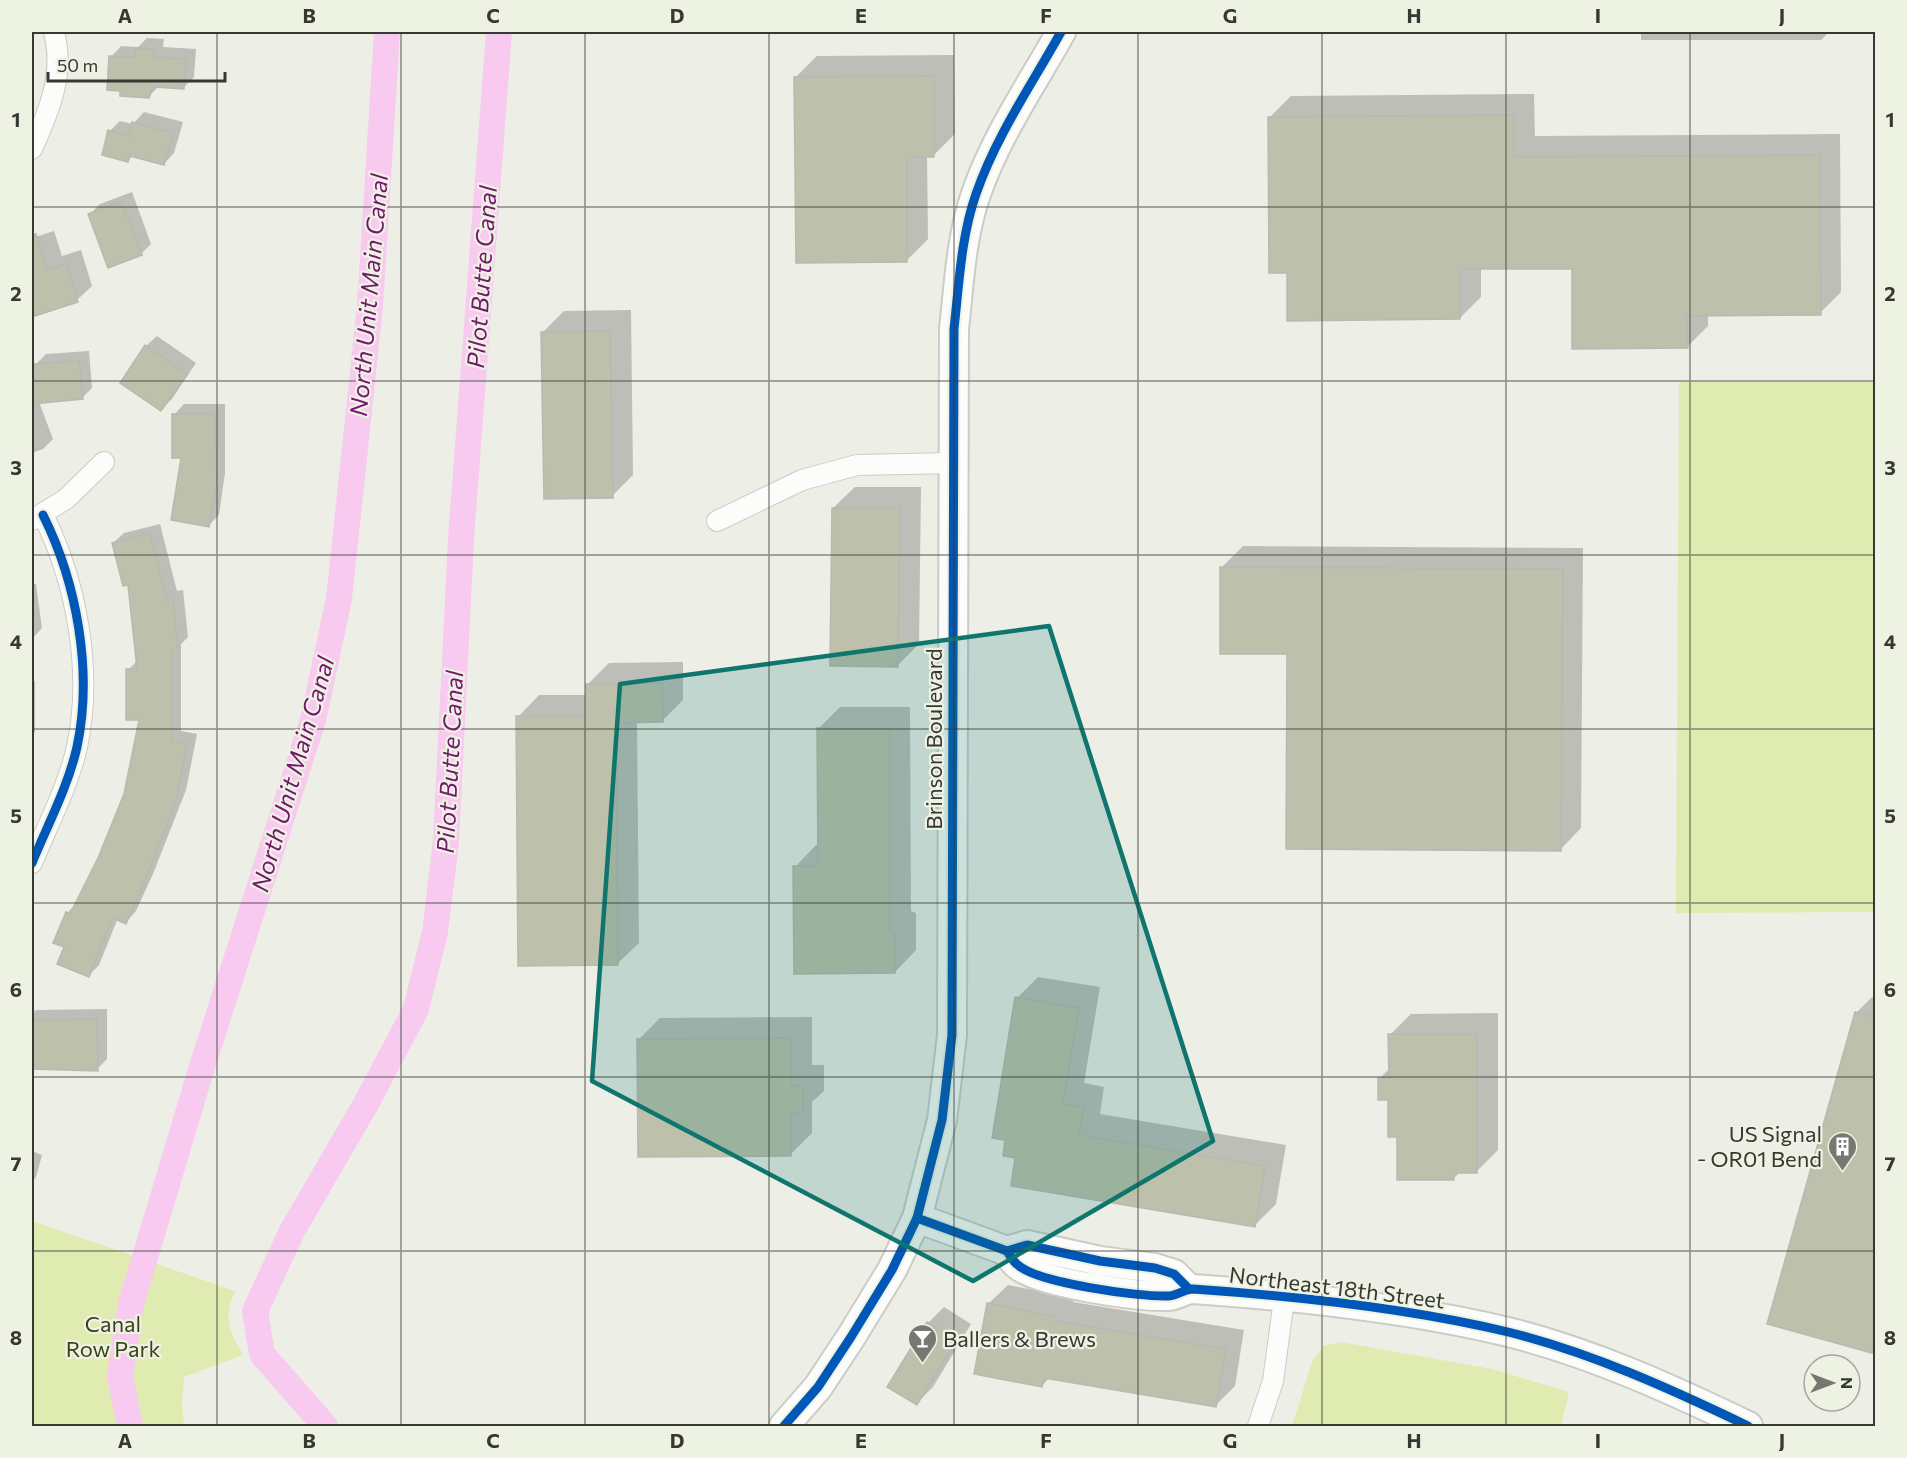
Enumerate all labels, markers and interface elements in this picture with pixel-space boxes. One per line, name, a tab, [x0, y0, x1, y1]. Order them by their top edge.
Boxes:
text: A	[118, 3, 132, 27]
text: B	[302, 3, 316, 27]
text: C	[486, 3, 500, 27]
text: D	[670, 3, 684, 27]
text: E	[855, 3, 867, 27]
text: F	[1040, 3, 1052, 27]
text: G	[1223, 3, 1237, 27]
text: H	[1407, 3, 1422, 27]
text: I	[1595, 3, 1601, 27]
text: J	[1779, 3, 1785, 27]
scale bar	[48, 45, 225, 83]
text: 50 m	[57, 54, 98, 76]
text: 1	[11, 107, 21, 131]
text: 1	[1885, 107, 1895, 131]
water label: North Unit Main Canal	[343, 172, 393, 417]
water label: Pilot Butte Canal	[460, 184, 502, 369]
text: 2	[10, 281, 22, 305]
text: 2	[1884, 281, 1896, 305]
text: 3	[10, 455, 22, 479]
text: 3	[1884, 455, 1896, 479]
text: 4	[10, 629, 22, 653]
text: 4	[1884, 629, 1896, 653]
street label: Brinson Boulevard	[920, 648, 947, 830]
water label: North Unit Main Canal	[245, 652, 340, 895]
water label: Pilot Butte Canal	[430, 669, 468, 854]
text: 5	[10, 803, 22, 827]
text: 5	[1884, 803, 1896, 827]
text: 6	[10, 977, 22, 1001]
text: 6	[1884, 977, 1896, 1001]
place label: US Signal - OR01 Bend	[1697, 1120, 1822, 1172]
building icon: US Signal - OR01 Bend	[1827, 1130, 1859, 1172]
text: 7	[11, 1151, 22, 1175]
text: 7	[1885, 1151, 1896, 1175]
street label: Northeast 18th Street	[1228, 1260, 1446, 1314]
park label: Canal Row Park	[66, 1310, 160, 1362]
bar icon: Ballers & Brews	[906, 1322, 938, 1364]
text: 8	[10, 1325, 22, 1349]
place label: Ballers & Brews	[943, 1325, 1096, 1352]
text: 8	[1884, 1325, 1896, 1349]
north arrow	[1802, 1353, 1862, 1413]
text: N	[1838, 1377, 1857, 1389]
text: A	[118, 1428, 132, 1452]
text: B	[302, 1428, 316, 1452]
text: C	[486, 1428, 500, 1452]
text: D	[670, 1428, 684, 1452]
text: E	[855, 1428, 867, 1452]
text: F	[1040, 1428, 1052, 1452]
text: G	[1223, 1428, 1237, 1452]
text: H	[1407, 1428, 1422, 1452]
text: I	[1595, 1428, 1601, 1452]
text: J	[1779, 1428, 1785, 1452]

